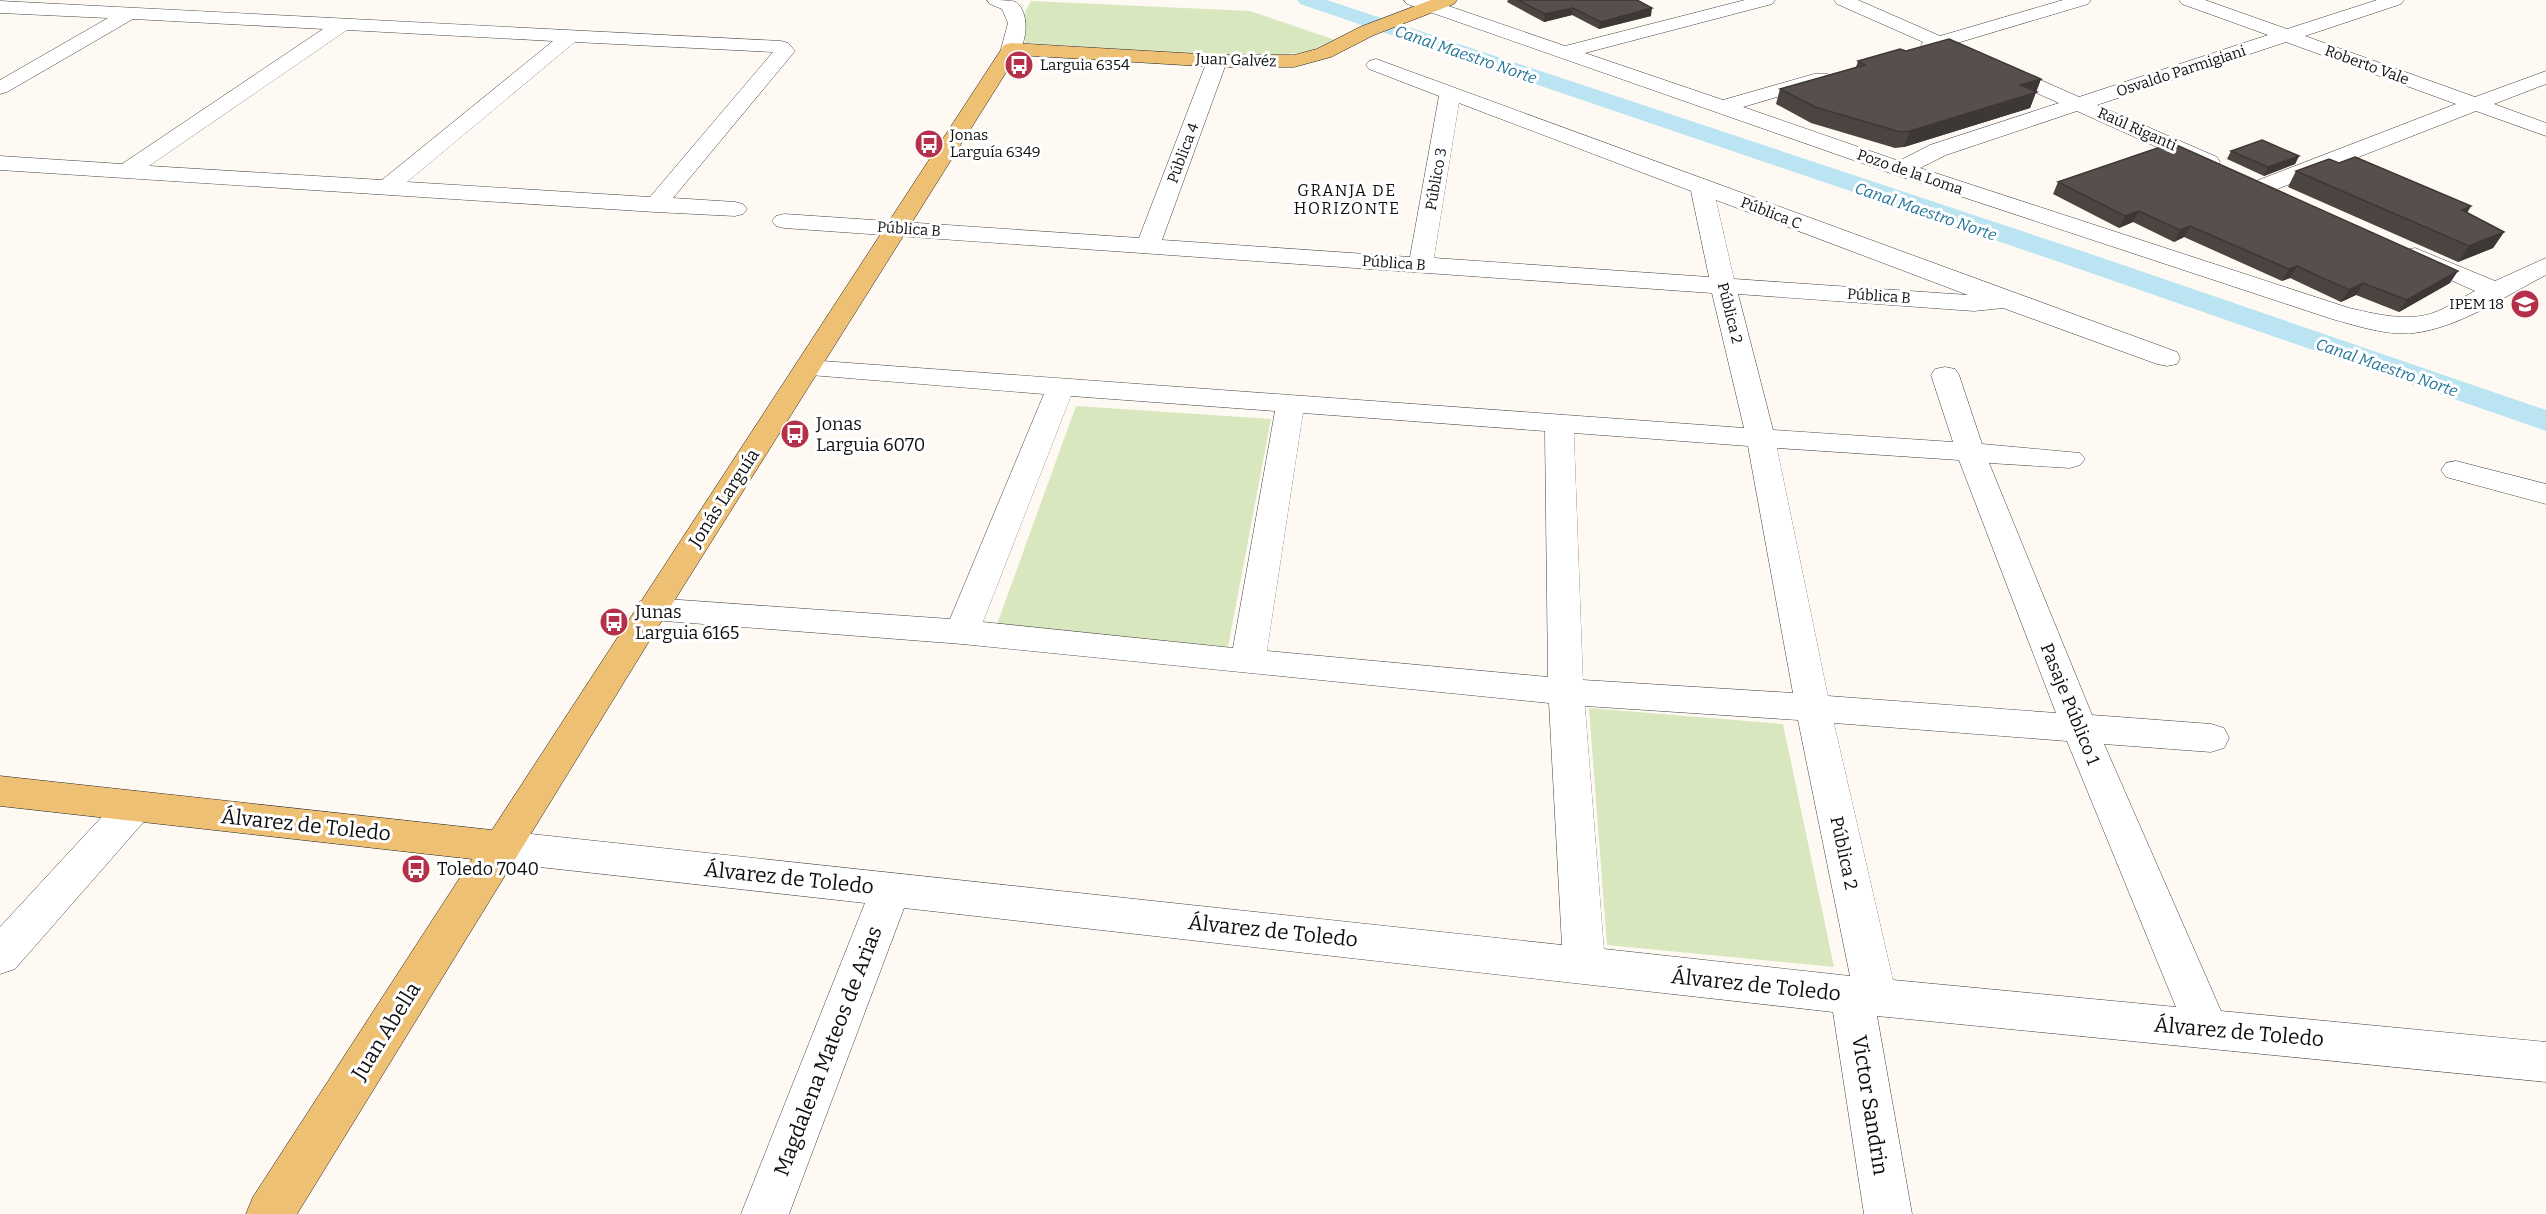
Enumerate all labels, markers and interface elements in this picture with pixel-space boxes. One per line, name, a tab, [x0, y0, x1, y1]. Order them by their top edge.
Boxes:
water label: Canal Maestro Norte	[1393, 21, 1539, 88]
street label: Osvaldo Parmigiani	[2114, 41, 2249, 100]
street label: Roberto Vale	[2322, 41, 2412, 89]
bus stop icon: Larguia 6354	[1003, 49, 1035, 81]
street label: Juan Galvéz	[1194, 50, 1277, 70]
place label: Larguia 6354	[1040, 56, 1130, 74]
street label: Raúl Riganti	[2095, 104, 2180, 155]
street label: Pública 4	[1163, 120, 1203, 186]
place label: Jonas Larguía 6349	[949, 126, 1041, 161]
bus stop icon: Jonas Larguía 6349	[913, 128, 945, 160]
street label: Pozo de la Loma	[1855, 145, 1965, 199]
street label: Público 3	[1422, 146, 1450, 212]
water label: Canal Maestro Norte	[1853, 178, 1999, 245]
district label: GRANJA DE HORIZONTE	[1294, 181, 1400, 218]
street label: Pública C	[1738, 193, 1804, 233]
street label: Pública B	[877, 218, 941, 240]
street label: Pública B	[1362, 252, 1426, 274]
street label: Pública 2	[1714, 281, 1746, 345]
street label: Pública B	[1847, 285, 1911, 307]
school or university icon: IPEM 18	[2509, 288, 2541, 320]
place label: IPEM 18	[2449, 295, 2504, 313]
water label: Canal Maestro Norte	[2314, 334, 2460, 401]
place label: Jonas Larguia 6070	[815, 413, 925, 456]
bus stop icon: Jonas Larguia 6070	[779, 418, 811, 450]
street label: Jonás Larguía	[683, 445, 764, 552]
place label: Junas Larguia 6165	[634, 601, 739, 644]
bus stop icon: Junas Larguia 6165	[598, 606, 630, 638]
street label: Pasaje Público 1	[2036, 640, 2105, 769]
street label: Álvarez de Toledo	[220, 803, 392, 847]
street label: Pública 2	[1825, 814, 1863, 892]
bus stop icon: Toledo 7040	[400, 853, 432, 885]
street label: Álvarez de Toledo	[703, 856, 875, 900]
place label: Toledo 7040	[437, 858, 539, 880]
street label: Álvarez de Toledo	[1187, 909, 1359, 953]
street label: Magdalena Mateos de Arias	[768, 922, 888, 1180]
street label: Álvarez de Toledo	[1670, 963, 1842, 1007]
street label: Juan Abella	[345, 977, 427, 1085]
street label: Álvarez de Toledo	[2153, 1012, 2325, 1052]
street label: Victor Sandrin	[1846, 1033, 1894, 1177]

